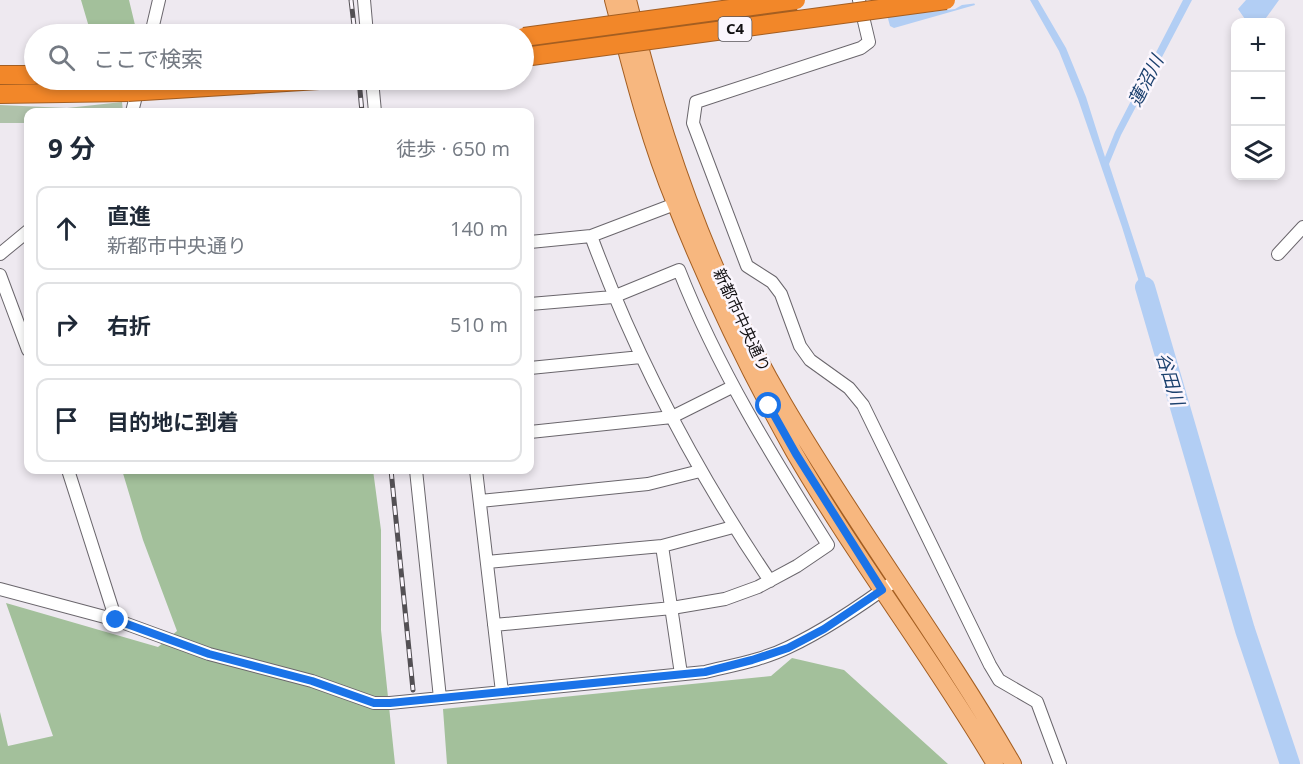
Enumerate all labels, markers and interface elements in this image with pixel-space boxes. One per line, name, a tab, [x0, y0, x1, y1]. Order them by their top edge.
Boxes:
road number: C4	[718, 17, 752, 41]
map controls	[1231, 18, 1285, 180]
button: +	[1231, 18, 1285, 72]
search box	[24, 24, 534, 90]
icon: search	[45, 41, 78, 74]
text: ここで検索	[93, 43, 203, 73]
water label: 蓮沼川	[1122, 49, 1169, 110]
button: −	[1231, 72, 1285, 126]
button: layers	[1231, 126, 1285, 180]
text: 9 分	[48, 130, 96, 166]
text: 徒歩 · 650 m	[396, 135, 510, 162]
text: 直進	[107, 200, 151, 230]
icon: ahead	[50, 212, 83, 245]
text: 140 m	[450, 215, 508, 242]
text: 新都市中央通り	[107, 232, 247, 259]
street label: 新都市中央通り	[708, 265, 776, 375]
icon: right	[50, 308, 83, 341]
text: 右折	[107, 310, 151, 340]
text: 510 m	[450, 311, 508, 338]
water label: 谷田川	[1152, 349, 1191, 410]
route start	[755, 392, 781, 418]
icon: arrive	[50, 404, 83, 437]
text: 目的地に到着	[107, 406, 239, 436]
route end	[102, 606, 128, 632]

